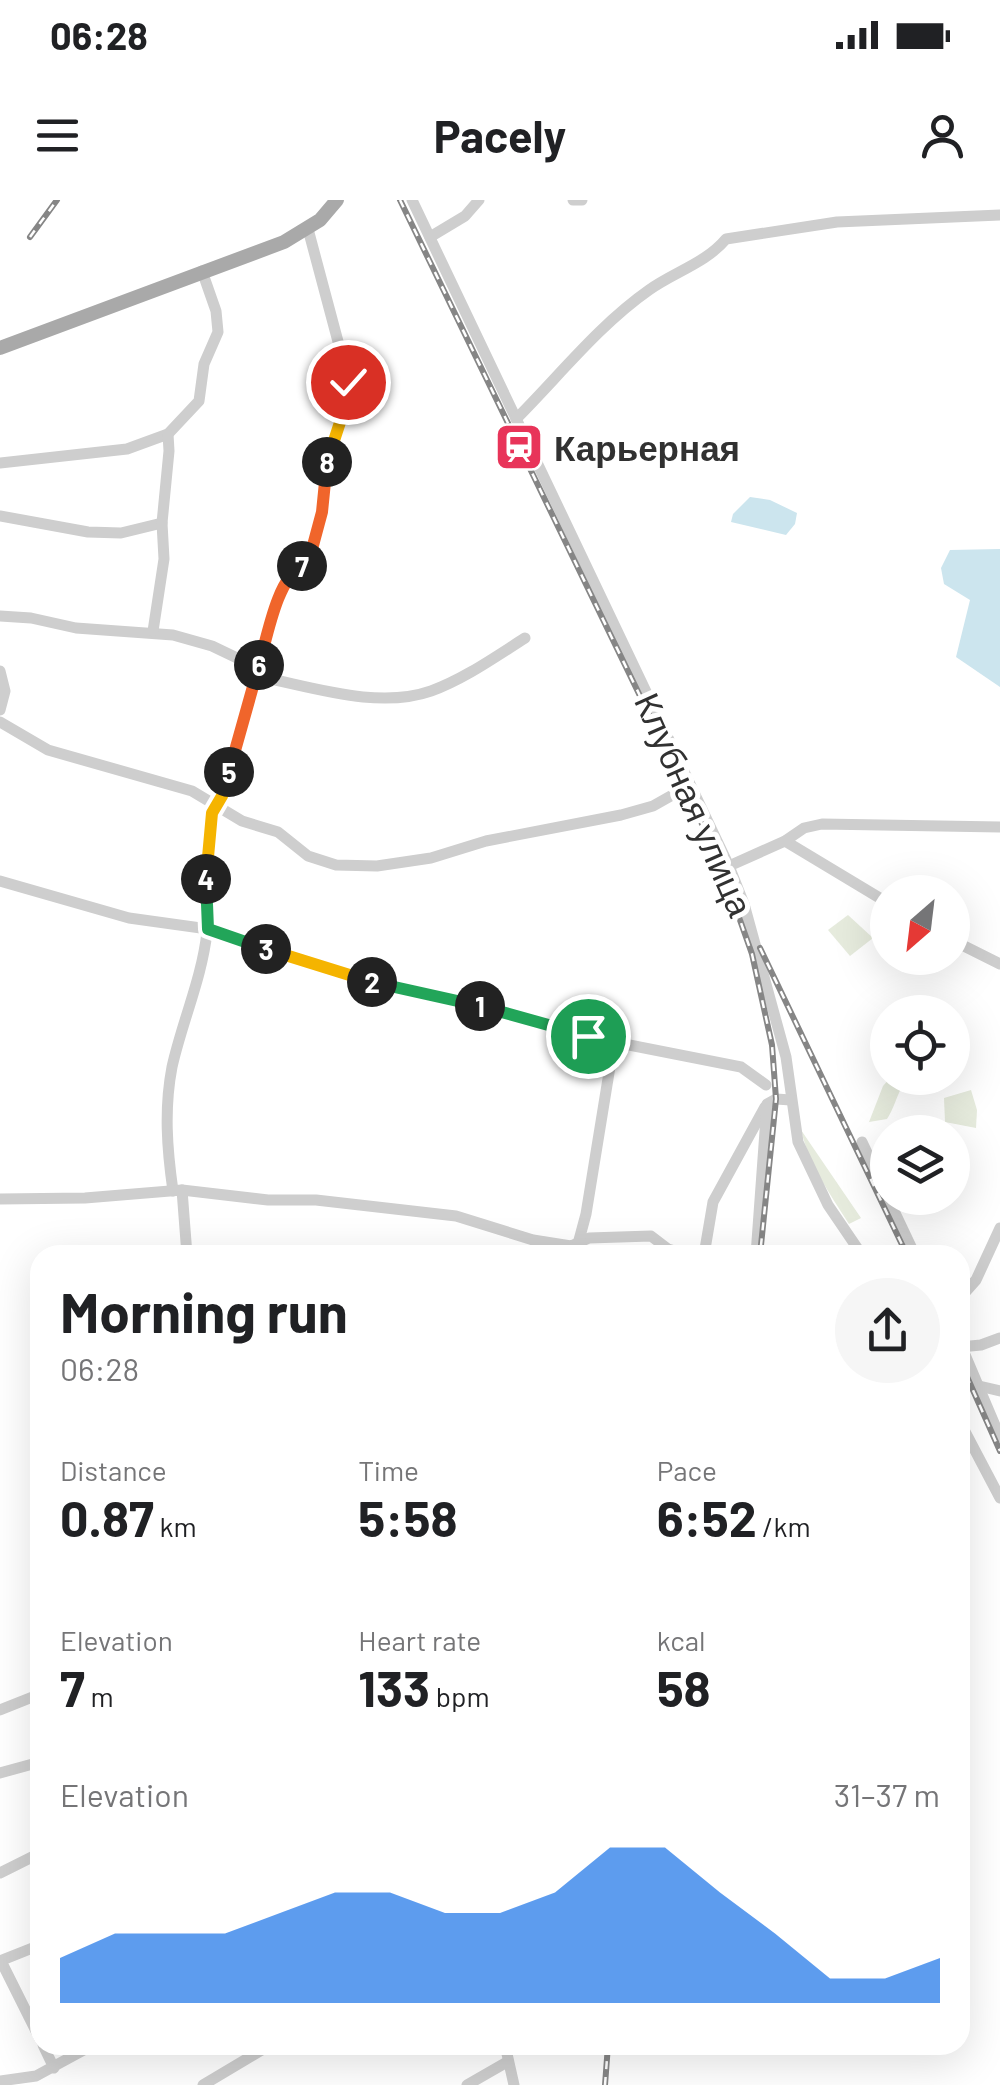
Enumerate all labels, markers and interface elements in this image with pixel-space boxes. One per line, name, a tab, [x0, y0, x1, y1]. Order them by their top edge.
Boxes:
text: 06:28	[50, 12, 148, 58]
icon: menu	[30, 108, 85, 163]
text: Pacely	[434, 108, 566, 162]
icon: person	[915, 108, 970, 163]
pin	[306, 340, 391, 425]
icon: check	[321, 355, 376, 410]
station icon: Карьерная	[493, 421, 545, 473]
place label: Карьерная	[554, 426, 740, 468]
pin: 8	[302, 437, 352, 487]
text: 8	[319, 445, 335, 479]
pin: 7	[277, 541, 327, 591]
text: 7	[295, 549, 309, 583]
pin: 6	[234, 640, 284, 690]
text: 6	[251, 648, 267, 682]
street label: Клубная улица	[627, 686, 763, 923]
pin: 5	[204, 747, 254, 797]
text: 5	[221, 755, 237, 789]
pin: 4	[181, 854, 231, 904]
text: 4	[198, 862, 214, 896]
north arrow	[870, 875, 970, 975]
map controls	[870, 875, 970, 1215]
pin: 3	[241, 924, 291, 974]
text: 3	[258, 932, 274, 966]
pin: 2	[347, 957, 397, 1007]
text: 2	[364, 965, 380, 999]
pin: 1	[455, 981, 505, 1031]
text: 1	[475, 989, 485, 1023]
pin	[546, 994, 631, 1079]
button: locate	[870, 995, 970, 1095]
icon: arrive	[561, 1009, 616, 1064]
button: layers	[870, 1115, 970, 1215]
text: Morning run	[60, 1278, 348, 1344]
button: share	[835, 1278, 940, 1383]
text: 06:28	[60, 1349, 139, 1387]
text: Distance	[60, 1453, 167, 1487]
text: Time	[358, 1453, 419, 1487]
text: Pace	[657, 1453, 717, 1487]
text: 0.87	[60, 1487, 154, 1547]
text: 5:58	[358, 1487, 457, 1547]
text: 6:52	[657, 1487, 757, 1547]
text: km	[154, 1509, 197, 1543]
text: /km	[757, 1509, 811, 1543]
text: Elevation	[60, 1623, 173, 1657]
text: Heart rate	[358, 1623, 481, 1657]
text: kcal	[657, 1623, 705, 1657]
text: 7	[60, 1657, 85, 1717]
text: 133	[358, 1657, 430, 1717]
text: 58	[657, 1657, 711, 1717]
text: m	[85, 1679, 114, 1713]
text: bpm	[430, 1679, 490, 1713]
text: Elevation	[60, 1775, 189, 1813]
text: 31–37 m	[834, 1775, 940, 1813]

